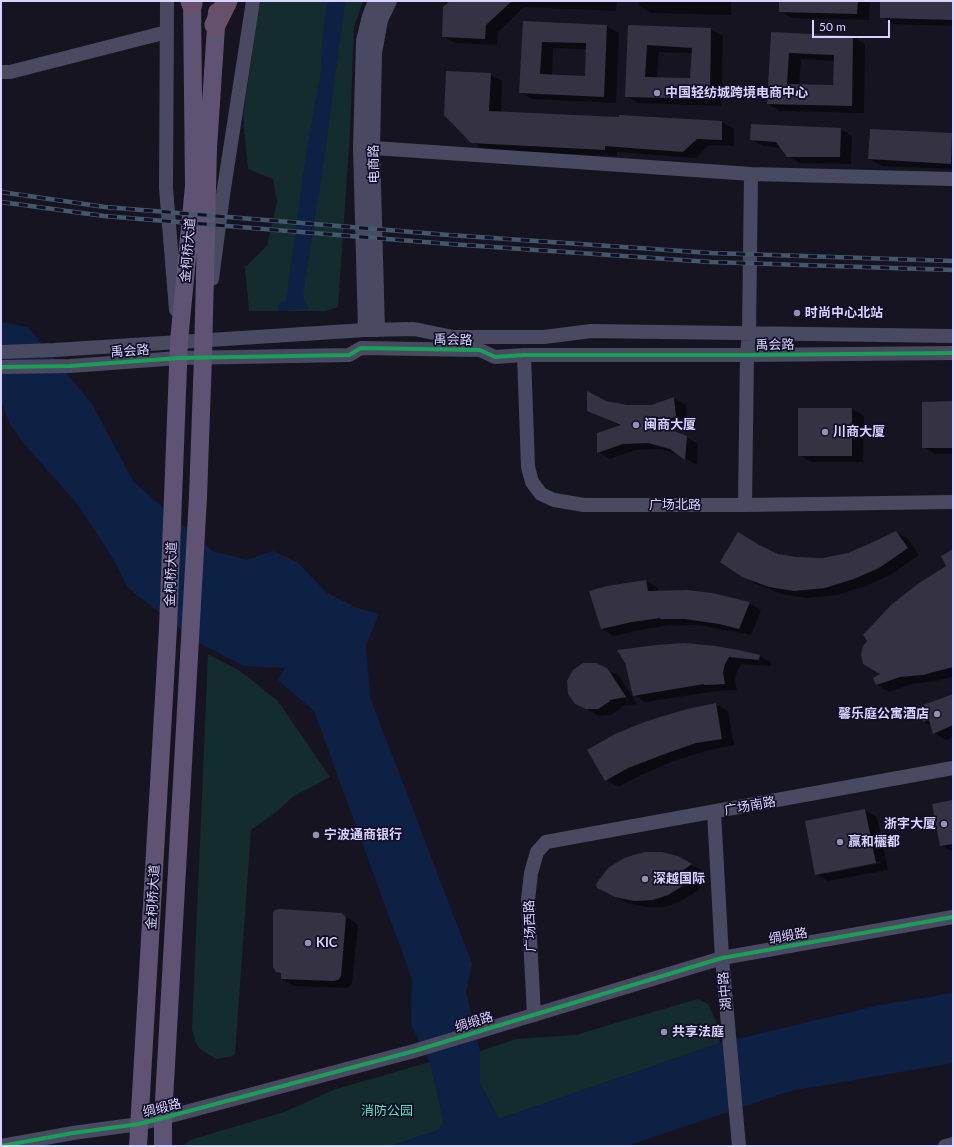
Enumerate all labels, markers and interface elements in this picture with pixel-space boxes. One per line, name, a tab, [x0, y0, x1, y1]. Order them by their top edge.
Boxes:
scale bar	[814, 12, 892, 38]
text: 50 m	[819, 19, 846, 34]
place label: 中国轻纺城跨境电商中心	[665, 85, 808, 101]
marker: 中国轻纺城跨境电商中心	[652, 88, 662, 98]
street label: 电商路	[366, 144, 382, 184]
street label: 金柯桥大道	[177, 217, 199, 283]
place label: 时尚中心北站	[805, 305, 883, 321]
marker: 时尚中心北站	[792, 308, 802, 318]
street label: 禹会路	[433, 332, 473, 348]
street label: 禹会路	[755, 337, 795, 353]
street label: 禹会路	[110, 342, 150, 360]
place label: 闽商大厦	[644, 417, 696, 433]
marker: 闽商大厦	[631, 420, 641, 430]
place label: 川商大厦	[833, 424, 885, 440]
marker: 川商大厦	[820, 427, 830, 437]
street label: 广场北路	[649, 497, 701, 513]
street label: 金柯桥大道	[162, 541, 180, 607]
place label: 馨乐庭公寓酒店	[838, 706, 929, 722]
marker: 馨乐庭公寓酒店	[932, 709, 942, 719]
street label: 广场南路	[723, 794, 777, 818]
place label: 浙宇大厦	[884, 816, 936, 832]
marker: 浙宇大厦	[939, 819, 949, 829]
place label: 宁波通商银行	[324, 827, 402, 843]
marker: 宁波通商银行	[311, 830, 321, 840]
place label: 赢和欐都	[848, 834, 900, 850]
marker: 赢和欐都	[835, 837, 845, 847]
street label: 金柯桥大道	[144, 864, 162, 930]
place label: 深越国际	[653, 871, 705, 887]
marker: 深越国际	[640, 874, 650, 884]
street label: 广场西路	[521, 900, 539, 952]
street label: 绸缎路	[767, 925, 809, 947]
place label: KIC	[316, 935, 337, 951]
marker: KIC	[303, 938, 313, 948]
street label: 湖中路	[716, 971, 734, 1011]
street label: 绸缎路	[453, 1009, 495, 1035]
place label: 共享法庭	[672, 1024, 724, 1040]
marker: 共享法庭	[659, 1027, 669, 1037]
street label: 绸缎路	[141, 1096, 183, 1120]
park label: 消防公园	[361, 1103, 413, 1119]

